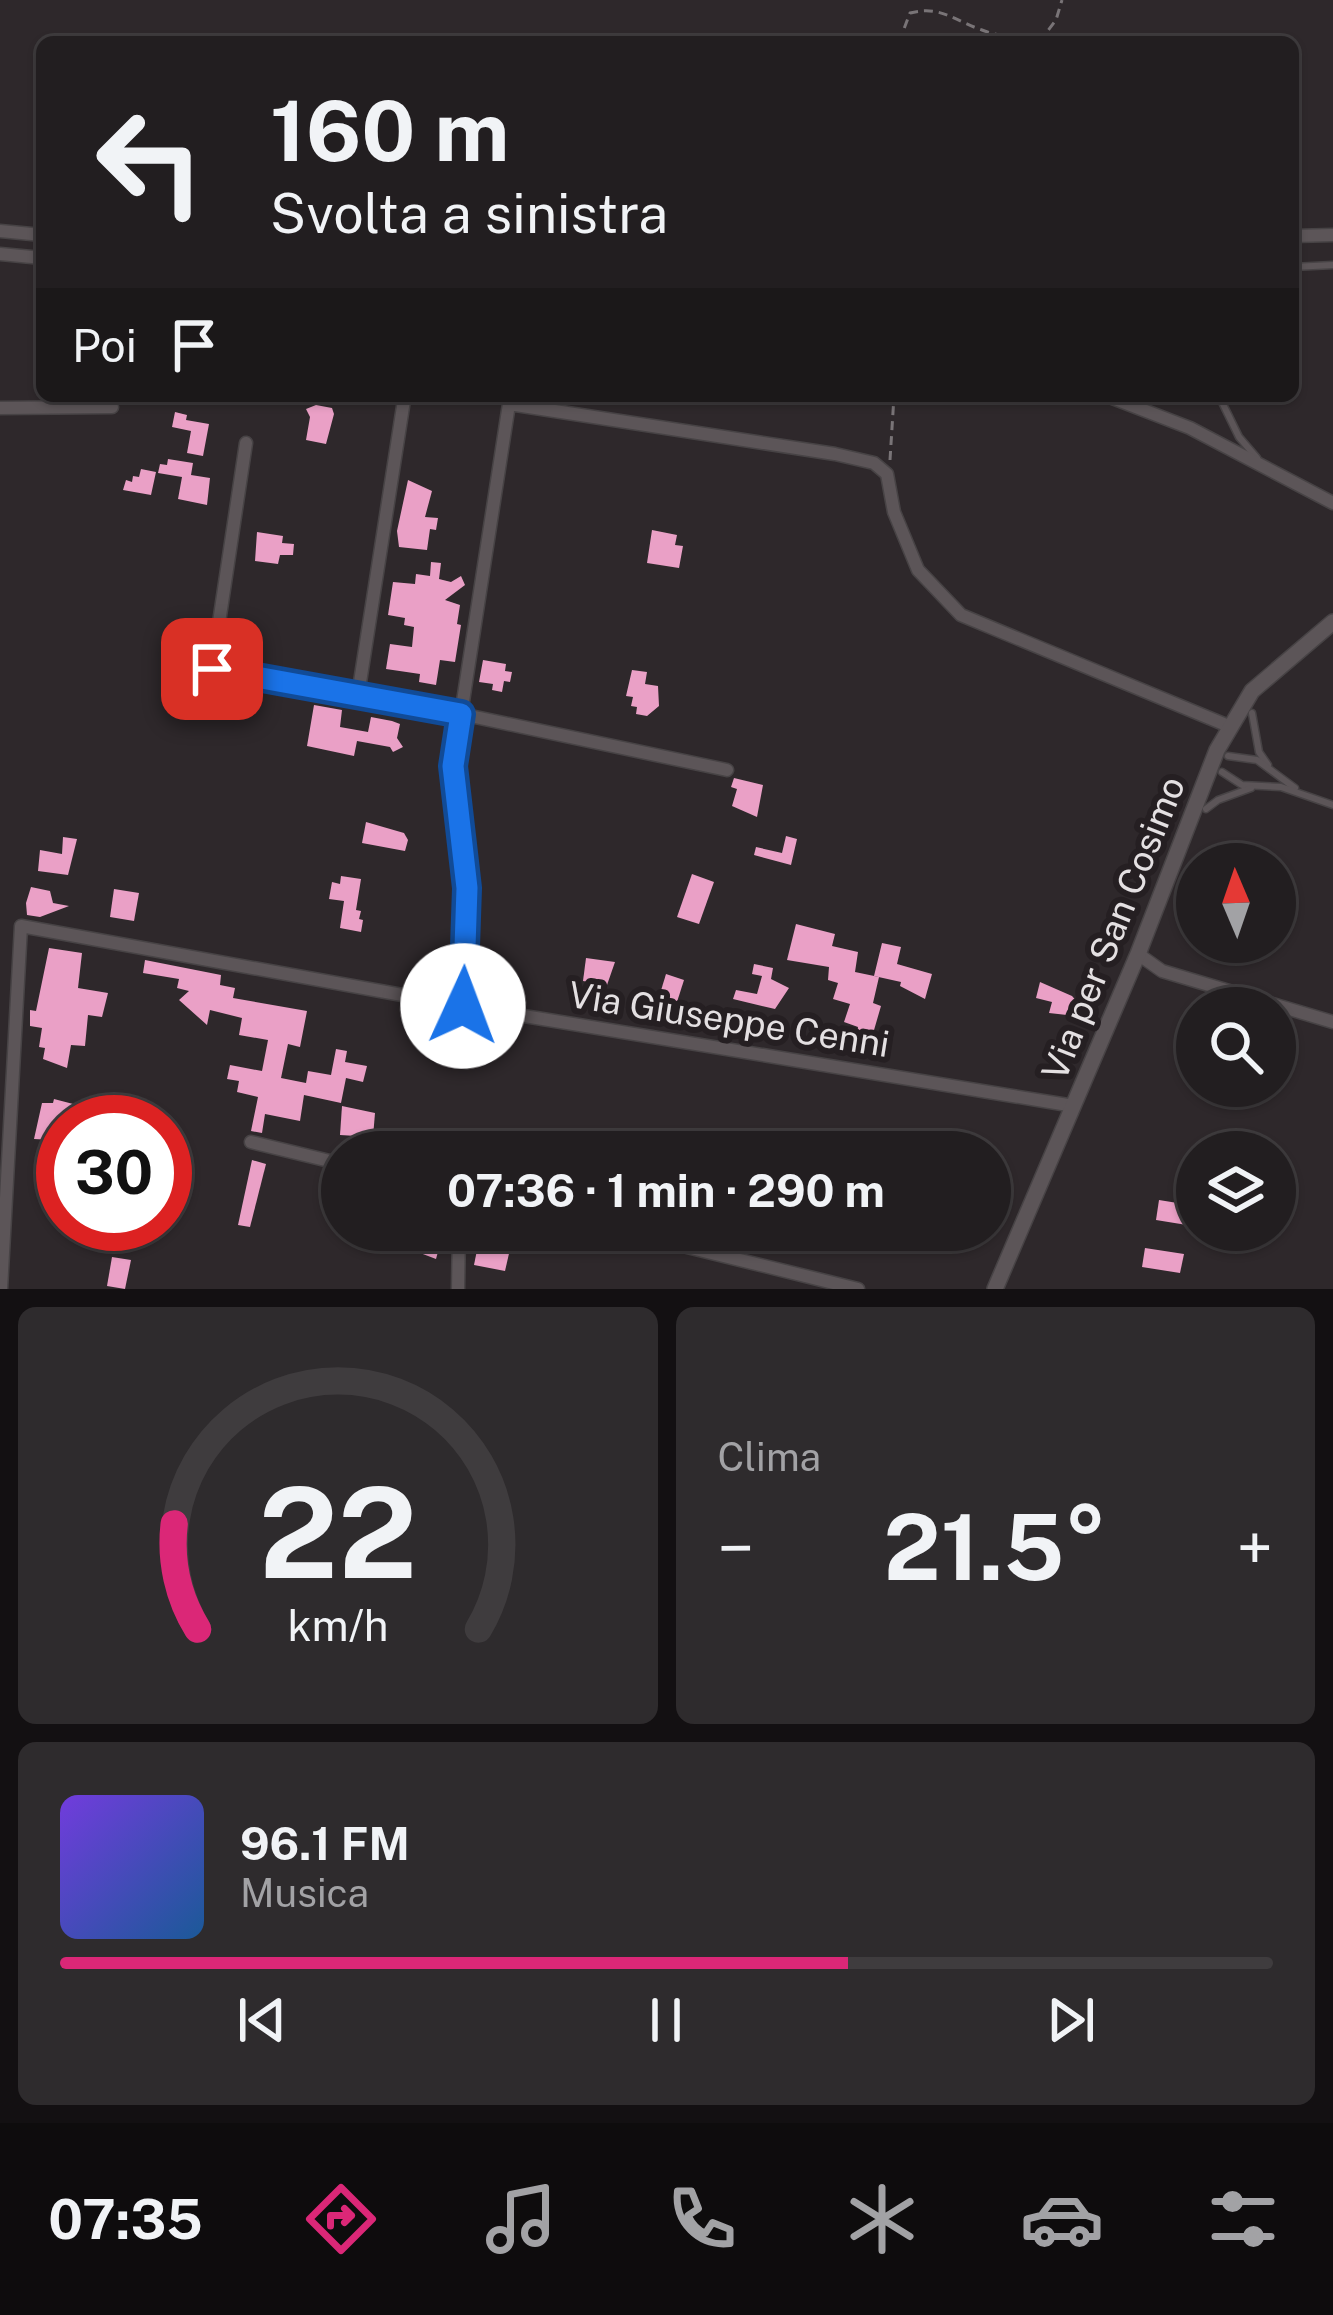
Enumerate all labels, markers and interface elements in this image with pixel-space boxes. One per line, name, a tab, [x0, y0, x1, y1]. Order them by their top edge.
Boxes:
text: 160 m	[270, 81, 509, 180]
icon: left	[72, 84, 228, 240]
text: Svolta a sinistra	[270, 182, 668, 245]
icon: arrive	[161, 312, 227, 378]
text: Poi	[72, 319, 137, 372]
pin	[161, 618, 263, 720]
icon: arrive	[179, 636, 245, 702]
street label: Via per San Cosimo	[1033, 770, 1193, 1086]
north arrow	[1176, 843, 1296, 963]
map controls	[1176, 843, 1296, 1251]
position arrow	[400, 943, 526, 1069]
street label: Via Giuseppe Cenni	[566, 973, 892, 1065]
button: search	[1176, 987, 1296, 1107]
speed limit sign: 30	[36, 1095, 192, 1251]
button: layers	[1176, 1131, 1296, 1251]
text: 07:36 · 1 min · 290 m	[447, 1164, 885, 1217]
text: Clima	[718, 1434, 821, 1480]
text: 22	[258, 1459, 417, 1606]
text: 21.5°	[884, 1494, 1107, 1600]
text: −	[718, 1509, 754, 1587]
text: +	[1236, 1509, 1273, 1587]
text: km/h	[287, 1599, 388, 1650]
text: 96.1 FM	[240, 1817, 410, 1870]
text: Musica	[240, 1870, 369, 1916]
icon: previous	[229, 1987, 295, 2053]
icon: pause	[633, 1987, 699, 2053]
icon: next	[1038, 1987, 1104, 2053]
icon: directions	[299, 2177, 383, 2261]
icon: music	[479, 2177, 563, 2261]
icon: phone	[660, 2177, 744, 2261]
icon: climate	[840, 2177, 924, 2261]
icon: car	[1020, 2177, 1104, 2261]
icon: filters	[1201, 2177, 1285, 2261]
text: 07:35	[48, 2188, 203, 2251]

